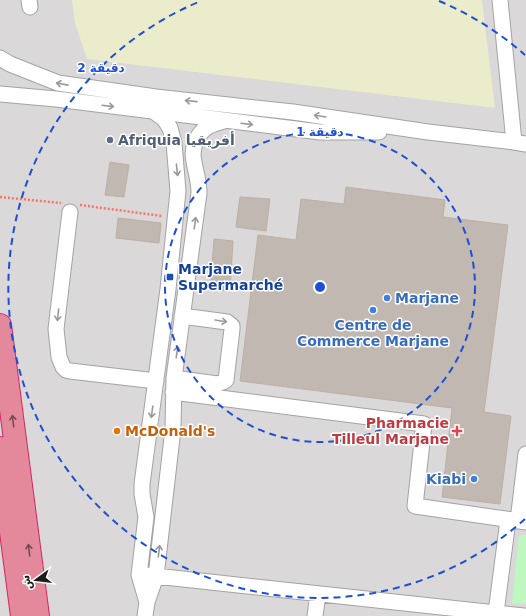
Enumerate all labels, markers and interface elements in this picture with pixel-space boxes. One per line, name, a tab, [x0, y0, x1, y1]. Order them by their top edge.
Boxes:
text: 2 دقيقة	[77, 61, 125, 75]
one-way arrow	[56, 79, 69, 87]
one-way arrow	[185, 97, 198, 105]
one-way arrow	[101, 102, 114, 109]
one-way arrow	[314, 112, 327, 120]
one-way arrow	[240, 120, 253, 128]
text: 1 دقيقة	[296, 125, 344, 139]
place label: Afriquia أفريقيا	[118, 131, 235, 149]
marker: Afriquia أفريقيا	[105, 135, 115, 145]
one-way arrow	[173, 163, 181, 176]
one-way arrow	[191, 217, 198, 230]
place label: Marjane Supermarché	[178, 261, 283, 293]
marker: Marjane Supermarché	[165, 272, 175, 282]
centre of rings	[313, 280, 327, 294]
place label: Marjane	[395, 290, 459, 306]
marker: Marjane	[382, 293, 392, 303]
marker: Centre de Commerce Marjane	[368, 305, 378, 315]
one-way arrow	[54, 308, 61, 321]
one-way arrow	[214, 317, 227, 325]
place label: Centre de Commerce Marjane	[297, 317, 449, 349]
one-way arrow	[173, 346, 181, 359]
one-way arrow	[148, 405, 156, 418]
one-way arrow	[9, 415, 16, 428]
place label: Pharmacie Tilleul Marjane	[332, 415, 449, 447]
place label: McDonald's	[125, 423, 215, 439]
marker: McDonald's	[112, 426, 122, 436]
marker: Pharmacie Tilleul Marjane	[452, 426, 462, 436]
place label: Kiabi	[426, 471, 466, 487]
marker: Kiabi	[469, 474, 479, 484]
one-way arrow	[25, 544, 33, 557]
one-way arrow	[155, 545, 163, 558]
north arrow	[16, 560, 56, 600]
text: ش	[19, 573, 35, 591]

